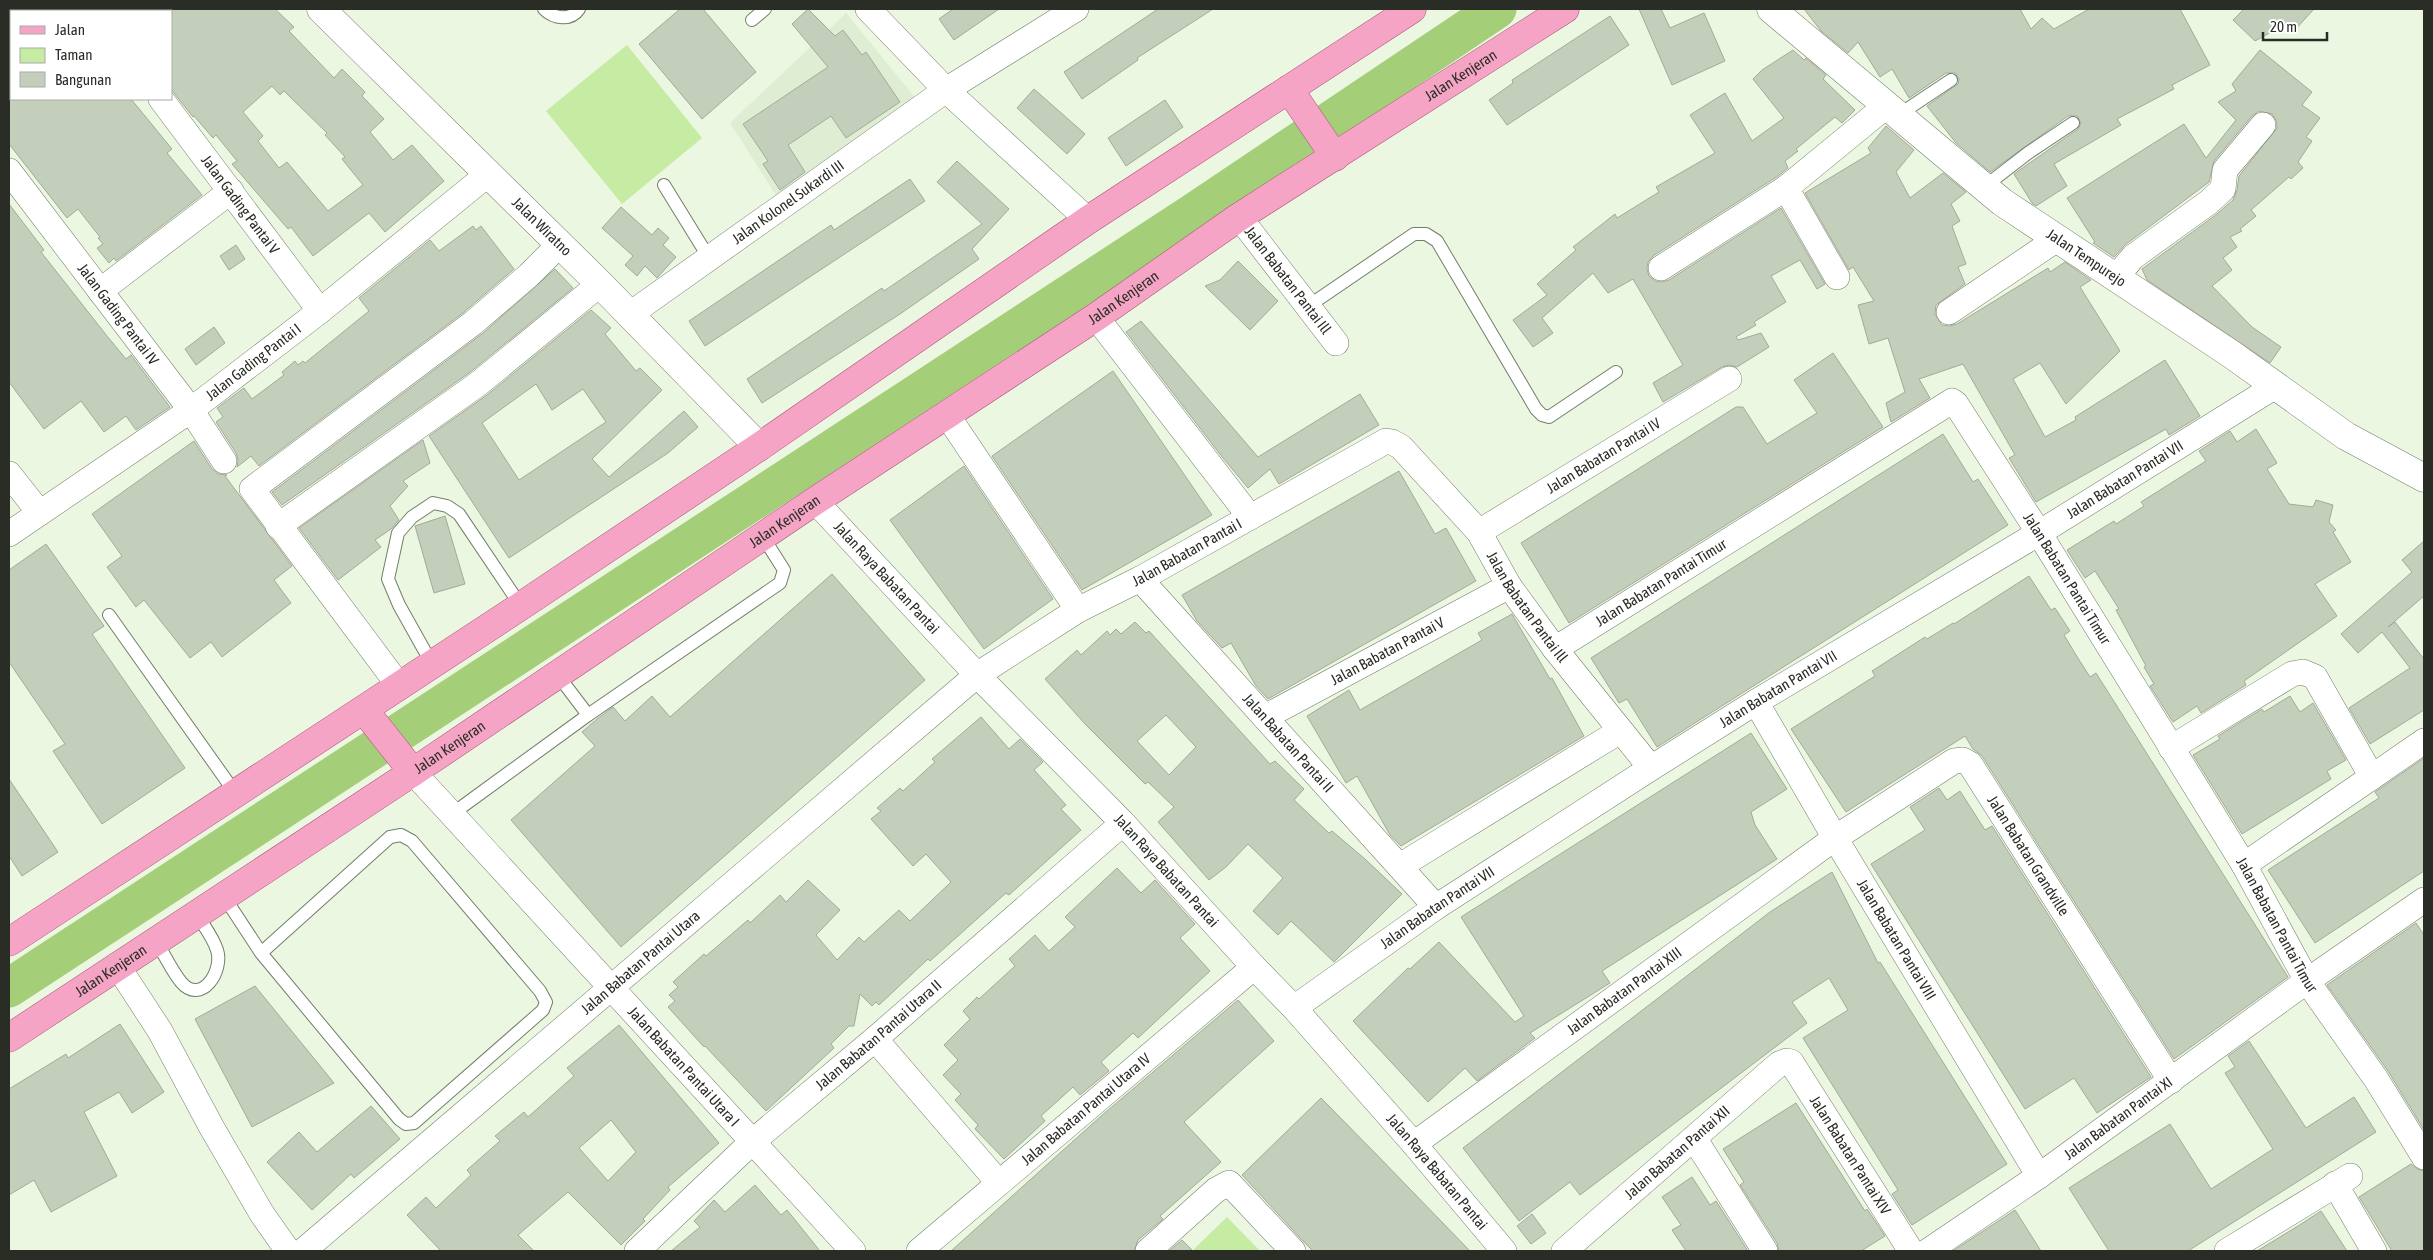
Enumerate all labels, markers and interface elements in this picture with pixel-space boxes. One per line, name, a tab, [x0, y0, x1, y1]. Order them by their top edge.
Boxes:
legend	[10, 10, 172, 100]
scale bar	[2263, 10, 2327, 42]
text: 20 m	[2270, 18, 2297, 35]
text: Jalan	[55, 21, 85, 38]
text: Taman	[55, 46, 93, 63]
street label: Jalan Kenjeran	[1421, 46, 1500, 104]
text: Bangunan	[55, 71, 112, 88]
street label: Jalan Gading Pantai V	[198, 152, 283, 257]
street label: Jalan Kolonel Sukardi III	[729, 156, 847, 247]
street label: Jalan Wiratno	[509, 193, 575, 259]
street label: Jalan Babatan Pantai Ill	[1242, 223, 1335, 337]
street label: Jalan Tempurejo	[2044, 225, 2129, 290]
street label: Jalan Gading Pantai IV	[74, 260, 163, 368]
street label: Jalan Kenjeran	[1085, 267, 1162, 328]
street label: Jalan Gading Pantai I	[202, 320, 304, 404]
street label: Jalan Babatan Pantai IV	[1543, 414, 1664, 497]
street label: Jalan Babatan Pantai VII	[2063, 437, 2186, 522]
street label: Jalan Kenjeran	[746, 491, 823, 551]
street label: Jalan Babatan Pantai Timur	[2020, 509, 2115, 648]
street label: Jalan Babatan Pantai I	[1129, 515, 1245, 590]
street label: Jalan Raya Babatan Pantai	[831, 518, 943, 637]
street label: Jalan Babatan Pantai Timur	[1592, 535, 1730, 630]
street label: Jalan Babatan Pantai Ill	[1484, 548, 1571, 666]
street label: Jalan Babatan Pantai V	[1327, 613, 1448, 688]
street label: Jalan Babatan Pantai VII	[1716, 647, 1840, 731]
street label: Jalan Babatan Pantai II	[1240, 690, 1337, 795]
street label: Jalan Kenjeran	[411, 717, 488, 777]
street label: Jalan Babatan Grandville	[1984, 792, 2073, 919]
street label: Jalan Raya Babatan Pantai	[1111, 810, 1222, 930]
street label: Jalan Babatan Pantai Timur	[2233, 854, 2322, 996]
street label: Jalan Babatan Pantai VII	[1377, 863, 1497, 952]
street label: Jalan Babatan Pantai VIII	[1854, 876, 1940, 1003]
street label: Jalan Babatan Pantai Utara	[578, 907, 703, 1017]
street label: Jalan Kenjeran	[72, 941, 150, 1000]
street label: Jalan Babatan Pantai XIII	[1563, 943, 1685, 1038]
street label: Jalan Babatan Pantai Utara II	[812, 976, 945, 1093]
street label: Jalan Babatan Pantai Utara I	[625, 1003, 743, 1130]
street label: Jalan Babatan Pantai Utara IV	[1018, 1049, 1154, 1168]
street label: Jalan Babatan Pantai XI	[2061, 1073, 2175, 1163]
street label: Jalan Babatan Pantai XIV	[1807, 1092, 1895, 1218]
street label: Jalan Babatan Pantai XII	[1621, 1102, 1733, 1202]
street label: Jalan Raya Babatan Pantai	[1383, 1110, 1491, 1233]

